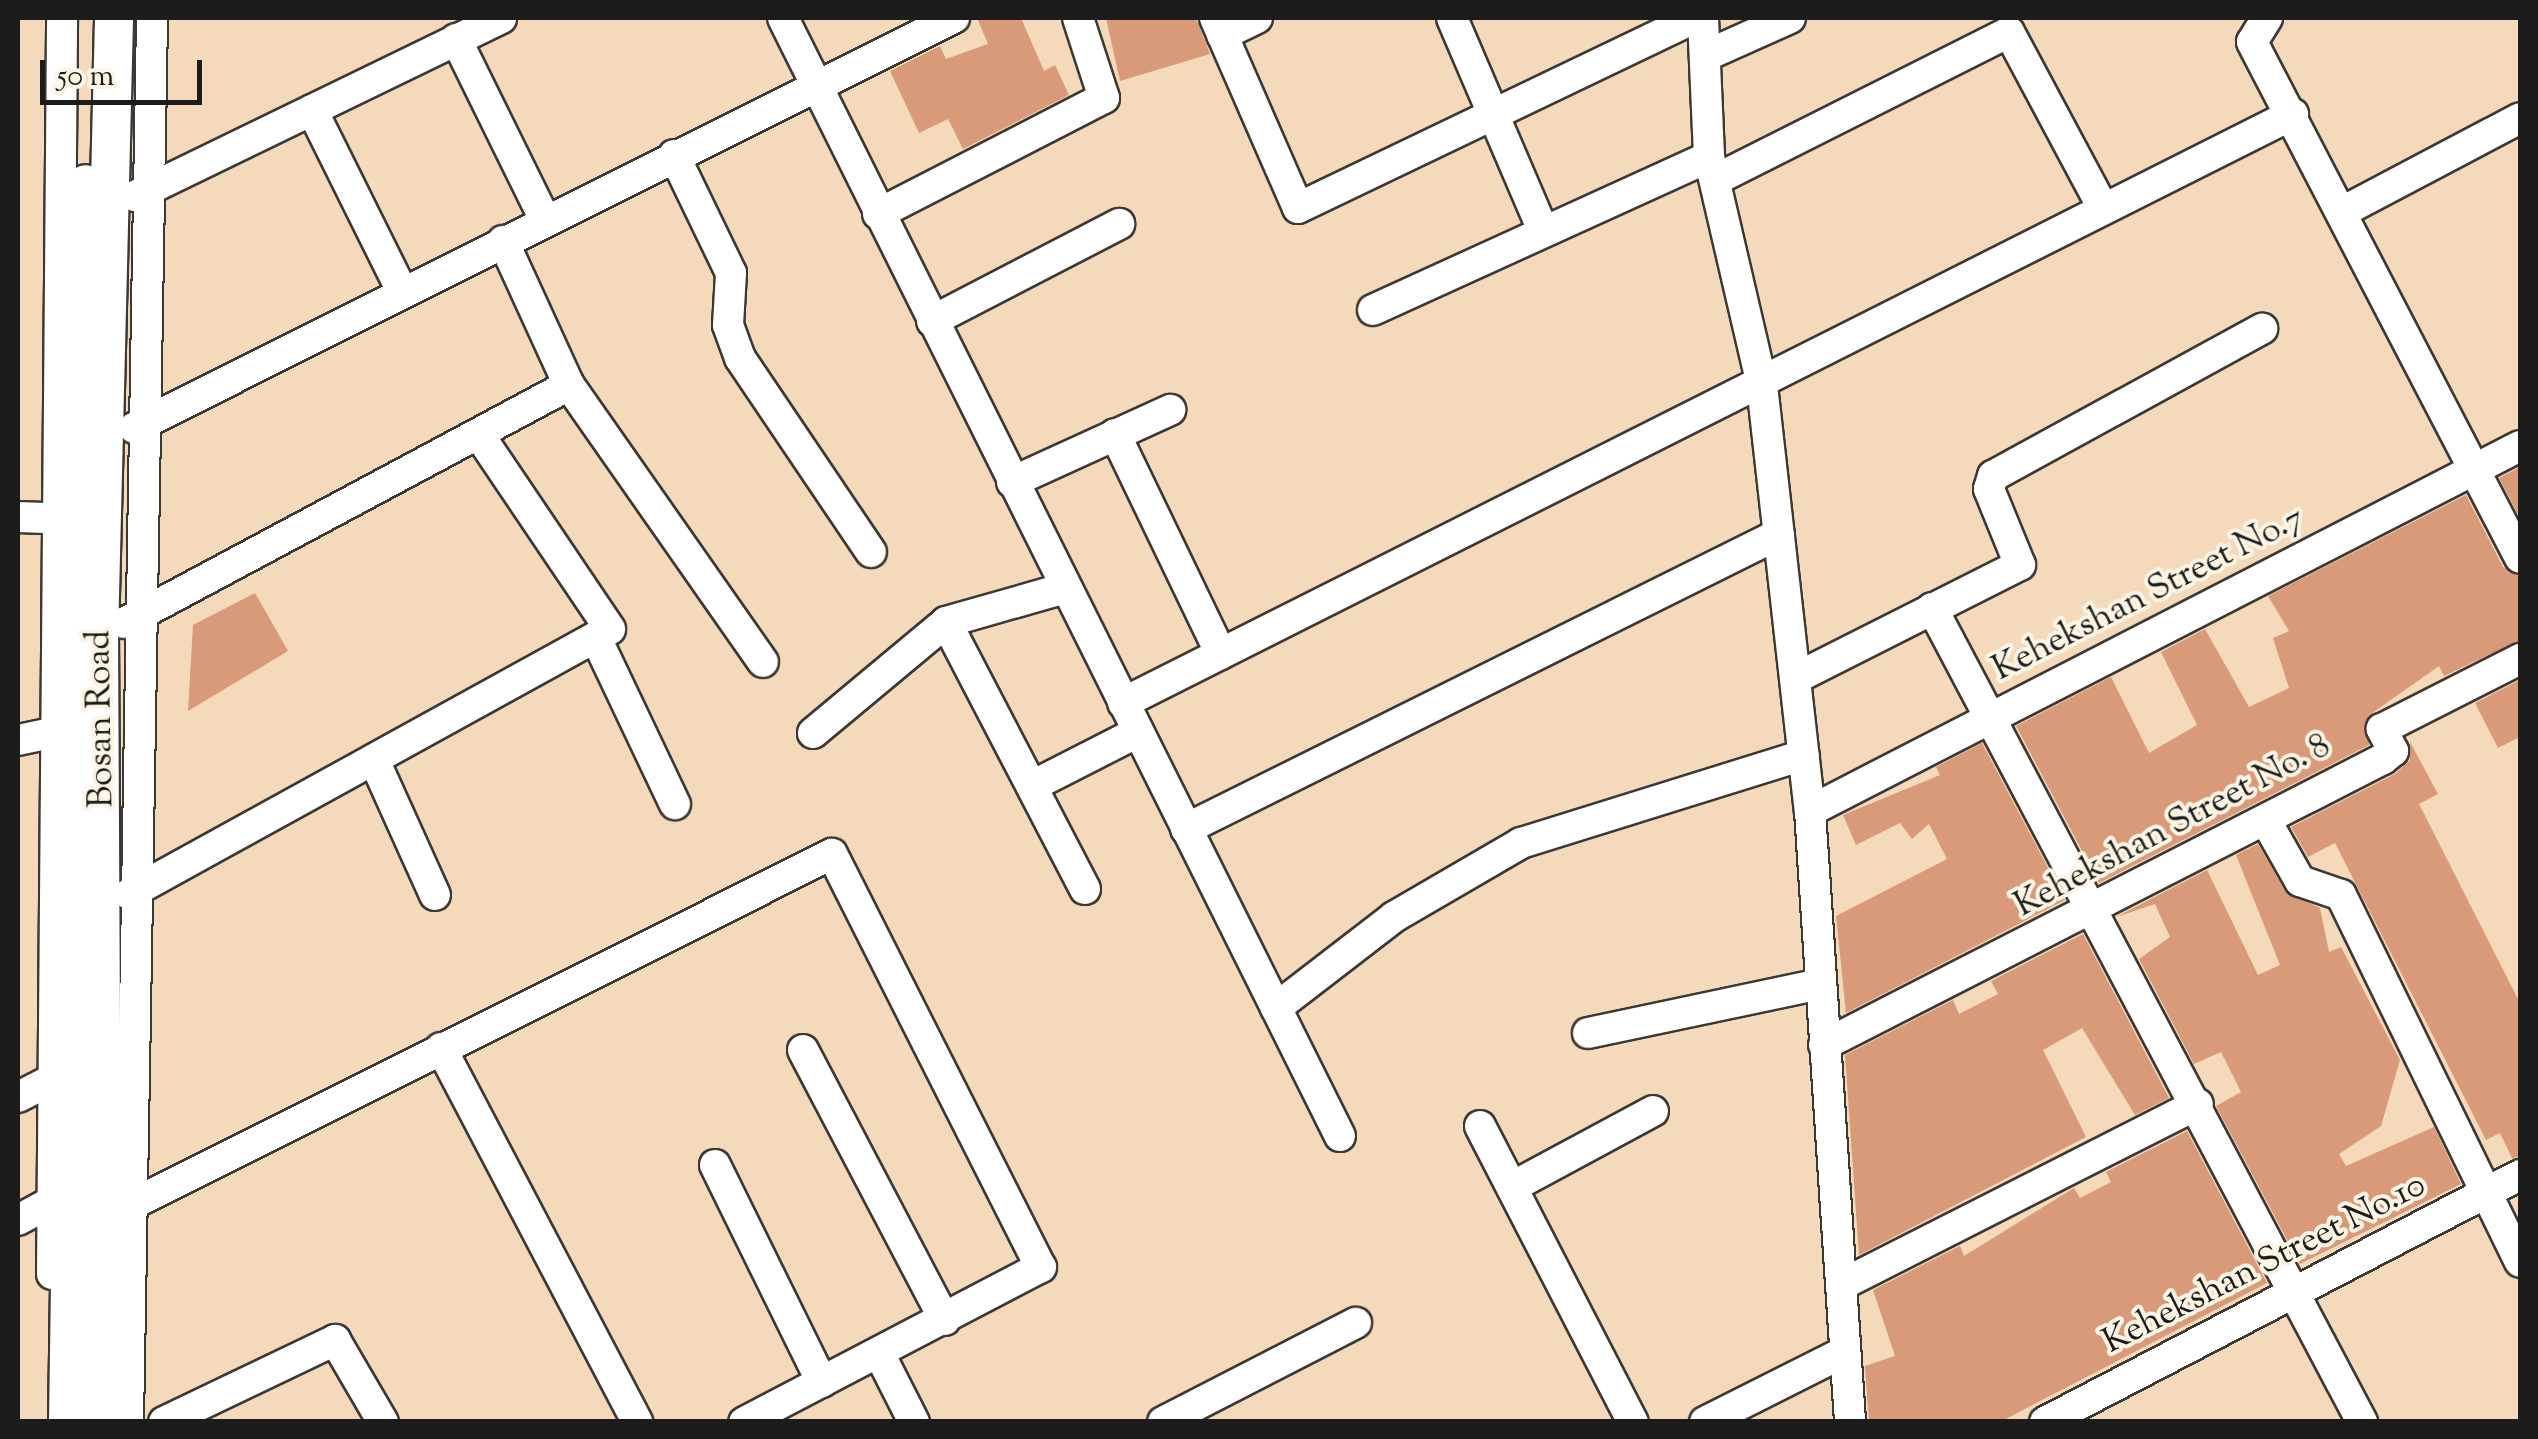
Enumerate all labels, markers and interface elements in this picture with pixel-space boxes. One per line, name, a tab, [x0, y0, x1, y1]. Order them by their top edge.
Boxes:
scale bar	[45, 40, 208, 102]
text: 50 m	[57, 56, 114, 99]
street label: Kehekshan Street No.7	[1986, 498, 2312, 692]
street label: Bosan Road	[79, 630, 125, 808]
street label: Kehekshan Street No. 8	[2008, 726, 2338, 928]
street label: Kehekshan Street No.10	[2097, 1165, 2433, 1365]

